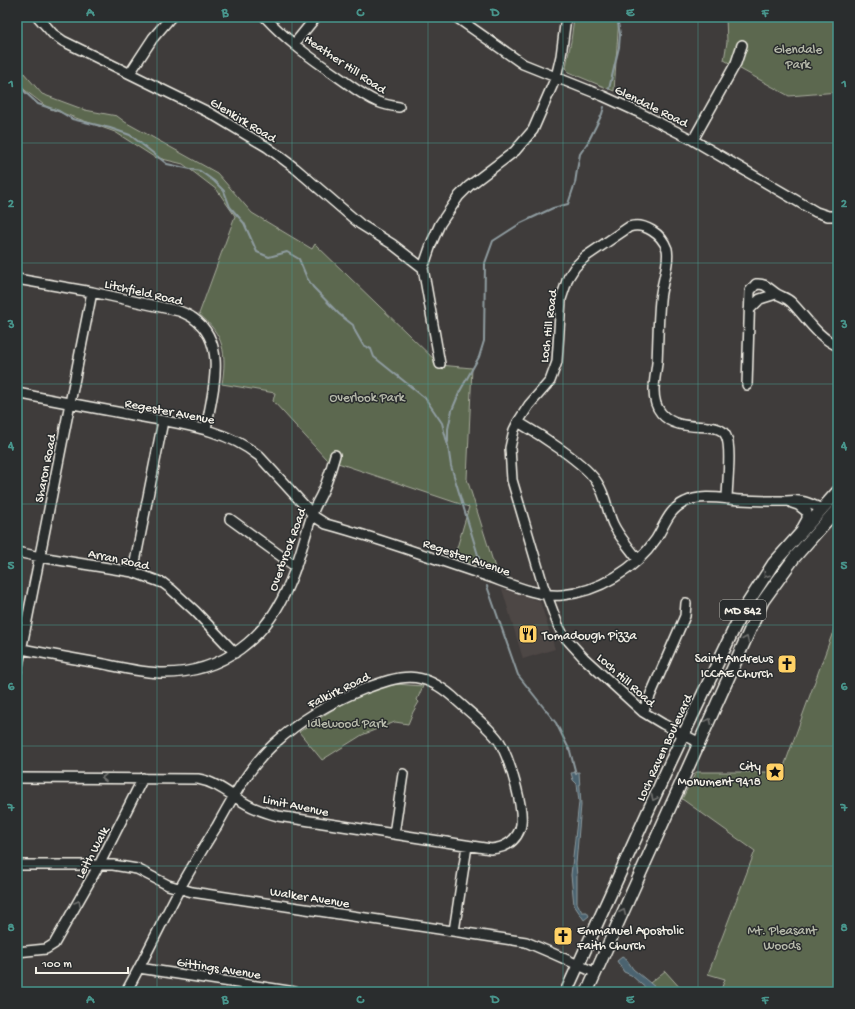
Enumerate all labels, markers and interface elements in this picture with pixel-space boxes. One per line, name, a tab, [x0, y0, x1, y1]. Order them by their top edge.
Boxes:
text: A	[85, 6, 95, 21]
text: B	[221, 6, 230, 21]
text: C	[355, 6, 365, 21]
text: D	[490, 6, 500, 21]
text: E	[626, 6, 635, 21]
text: F	[761, 6, 770, 21]
street label: Heather Hill Road	[301, 32, 390, 99]
park label: Glendale Park	[774, 43, 822, 73]
text: 1	[7, 77, 14, 92]
text: 1	[840, 77, 847, 92]
street label: Glendale Road	[612, 83, 691, 132]
street label: Glenkirk Road	[207, 96, 280, 147]
text: 2	[8, 197, 15, 212]
text: 2	[841, 197, 848, 212]
street label: Litchfield Road	[103, 277, 185, 310]
street label: Loch Hill Road	[538, 288, 562, 364]
text: 3	[7, 318, 15, 333]
text: 3	[840, 318, 848, 333]
park label: Overlook Park	[330, 391, 406, 406]
street label: Regester Avenue	[123, 396, 216, 429]
street label: Sharon Road	[32, 432, 61, 504]
text: 4	[7, 439, 15, 454]
text: 4	[840, 439, 848, 454]
street label: Overbrook Road	[266, 505, 311, 593]
street label: Regester Avenue	[421, 536, 512, 580]
street label: Arran Road	[87, 547, 152, 574]
text: 5	[8, 559, 15, 574]
text: 5	[841, 559, 848, 574]
one-way arrow	[763, 571, 771, 578]
road number: MD 542	[720, 600, 766, 620]
restaurant icon: Tomadough Pizza	[517, 623, 539, 645]
place label: Tomadough Pizza	[541, 629, 638, 644]
one-way arrow	[741, 635, 749, 643]
street label: Loch Hill Road	[593, 651, 659, 712]
place label: Saint Andrews ICCAE Church	[695, 652, 774, 682]
church icon: Saint Andrews ICCAE Church	[776, 653, 798, 675]
street label: Falkirk Road	[305, 669, 374, 713]
text: 6	[8, 680, 15, 695]
text: 6	[841, 680, 848, 695]
street label: Loch Raven Boulevard	[634, 691, 697, 804]
park label: Idlewood Park	[307, 717, 388, 732]
one-way arrow	[704, 718, 712, 726]
place label: City Monument 9418	[677, 760, 762, 790]
place icon: City Monument 9418	[764, 761, 786, 783]
one-way arrow	[101, 774, 107, 782]
street label: Limit Avenue	[261, 792, 330, 821]
one-way arrow	[651, 794, 659, 802]
text: 7	[7, 801, 16, 816]
text: 7	[840, 801, 849, 816]
street label: Leith Walk	[73, 824, 114, 882]
street label: Walker Avenue	[269, 885, 351, 912]
one-way arrow	[73, 900, 81, 907]
one-way arrow	[618, 909, 626, 917]
text: 8	[7, 921, 15, 936]
text: 8	[840, 921, 848, 936]
place label: Emmanuel Apostolic Faith Church	[576, 924, 684, 954]
park label: Mt. Pleasant Woods	[748, 924, 818, 954]
church icon: Emmanuel Apostolic Faith Church	[552, 925, 574, 947]
scale bar	[36, 949, 128, 975]
street label: Gittings Avenue	[175, 955, 262, 984]
text: 100 m	[41, 958, 72, 972]
text: A	[85, 993, 95, 1008]
text: B	[221, 993, 230, 1008]
text: C	[355, 993, 365, 1008]
text: D	[490, 993, 500, 1008]
text: E	[626, 993, 635, 1008]
text: F	[761, 993, 770, 1008]

